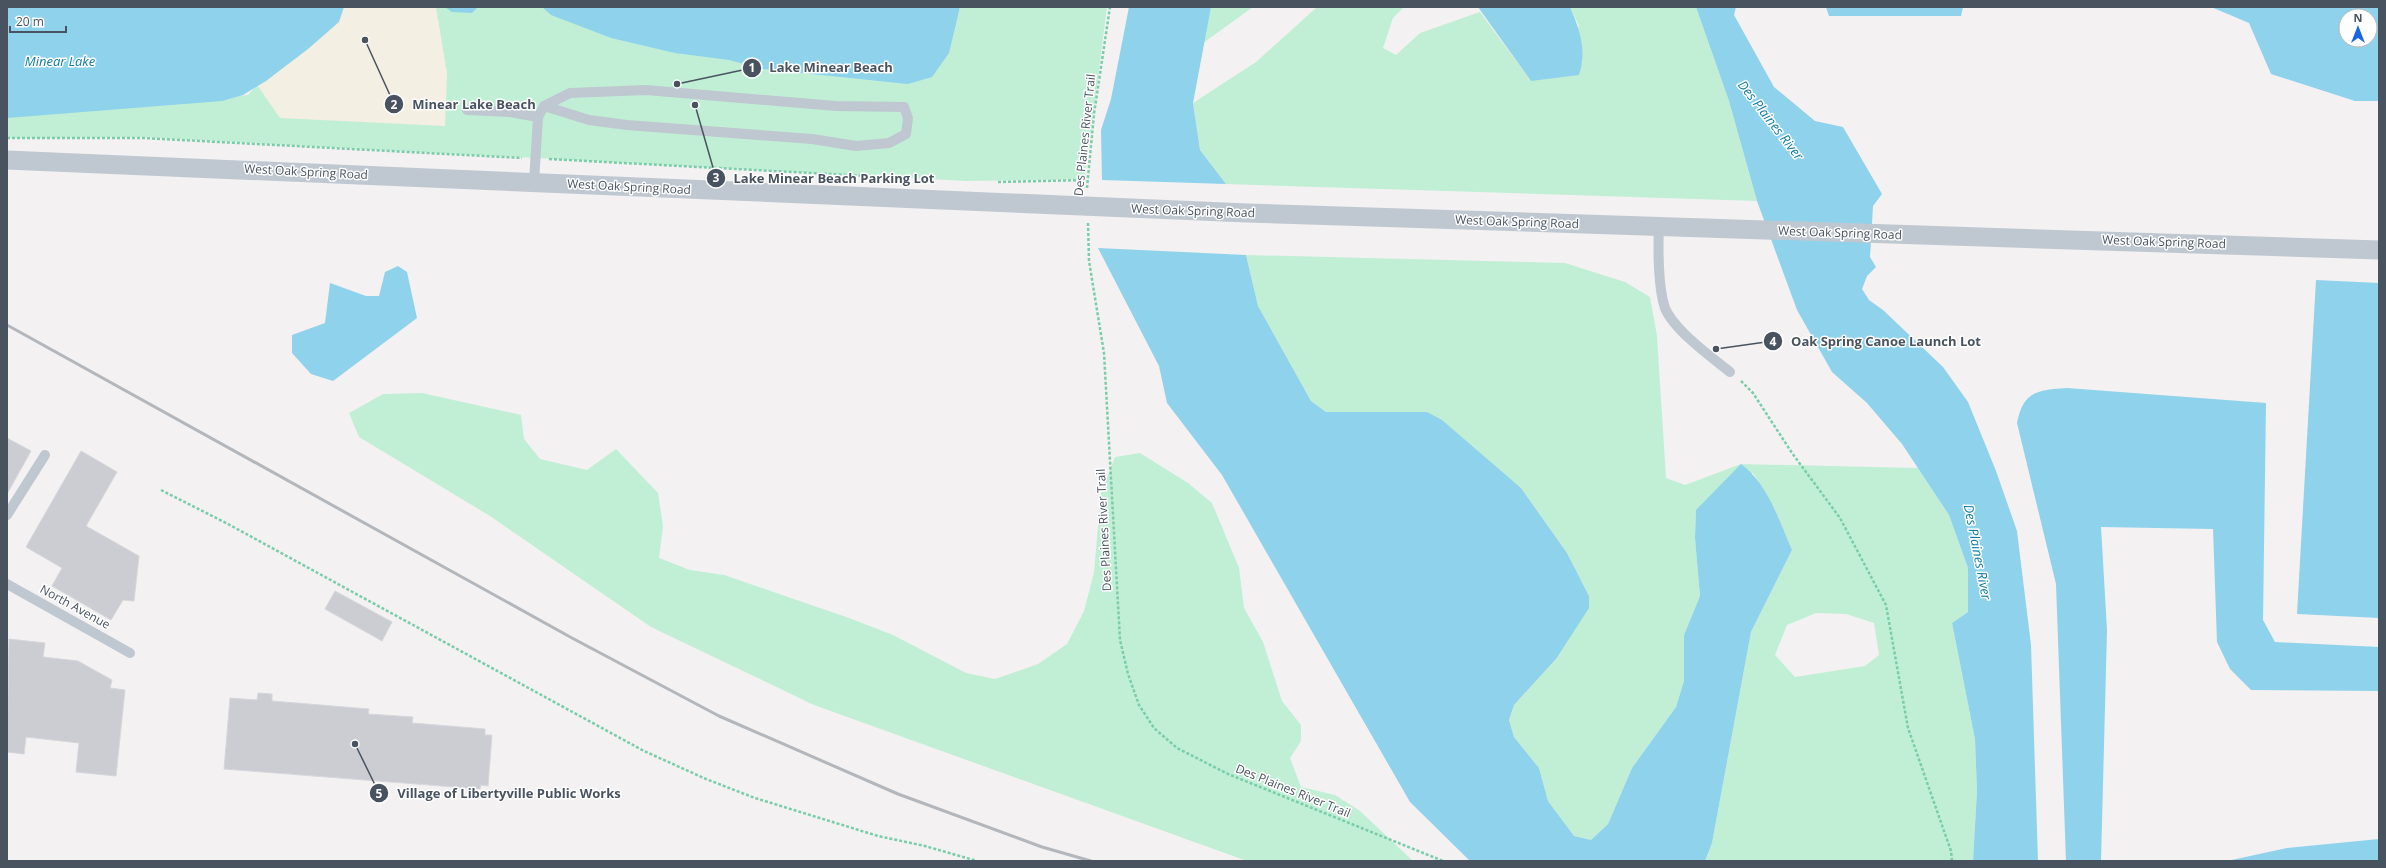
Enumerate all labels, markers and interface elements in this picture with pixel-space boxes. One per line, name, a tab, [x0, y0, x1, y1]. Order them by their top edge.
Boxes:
scale bar	[10, 8, 66, 34]
north arrow	[2338, 8, 2378, 48]
text: N	[2354, 10, 2362, 25]
text: 20 m	[16, 13, 44, 30]
water label: Minear Lake	[25, 52, 96, 70]
callout: Lake Minear Beach	[742, 55, 901, 80]
text: Lake Minear Beach	[769, 58, 893, 76]
text: 1	[749, 59, 755, 76]
street label: Des Plaines River Trail	[1070, 73, 1099, 197]
water label: Des Plaines River	[1734, 76, 1808, 164]
callout: Minear Lake Beach	[384, 92, 543, 117]
text: Minear Lake Beach	[412, 95, 536, 113]
text: 2	[391, 96, 398, 113]
street label: West Oak Spring Road	[244, 160, 368, 183]
callout: Lake Minear Beach Parking Lot	[706, 166, 943, 191]
text: 3	[713, 169, 720, 186]
text: Lake Minear Beach Parking Lot	[733, 169, 935, 187]
street label: West Oak Spring Road	[567, 175, 691, 198]
street label: West Oak Spring Road	[1131, 200, 1255, 221]
street label: West Oak Spring Road	[1455, 211, 1579, 232]
street label: West Oak Spring Road	[1778, 222, 1902, 243]
street label: West Oak Spring Road	[2102, 231, 2226, 252]
callout: Oak Spring Canoe Launch Lot	[1763, 329, 1989, 354]
text: Oak Spring Canoe Launch Lot	[1791, 332, 1981, 350]
text: 4	[1770, 333, 1777, 350]
street label: Des Plaines River Trail	[1092, 468, 1115, 592]
water label: Des Plaines River	[1960, 503, 1996, 602]
street label: North Avenue	[37, 580, 114, 633]
street label: Des Plaines River Trail	[1233, 760, 1353, 821]
callout: Village of Libertyville Public Works	[369, 781, 629, 806]
text: Village of Libertyville Public Works	[397, 784, 621, 802]
text: 5	[376, 785, 383, 802]

